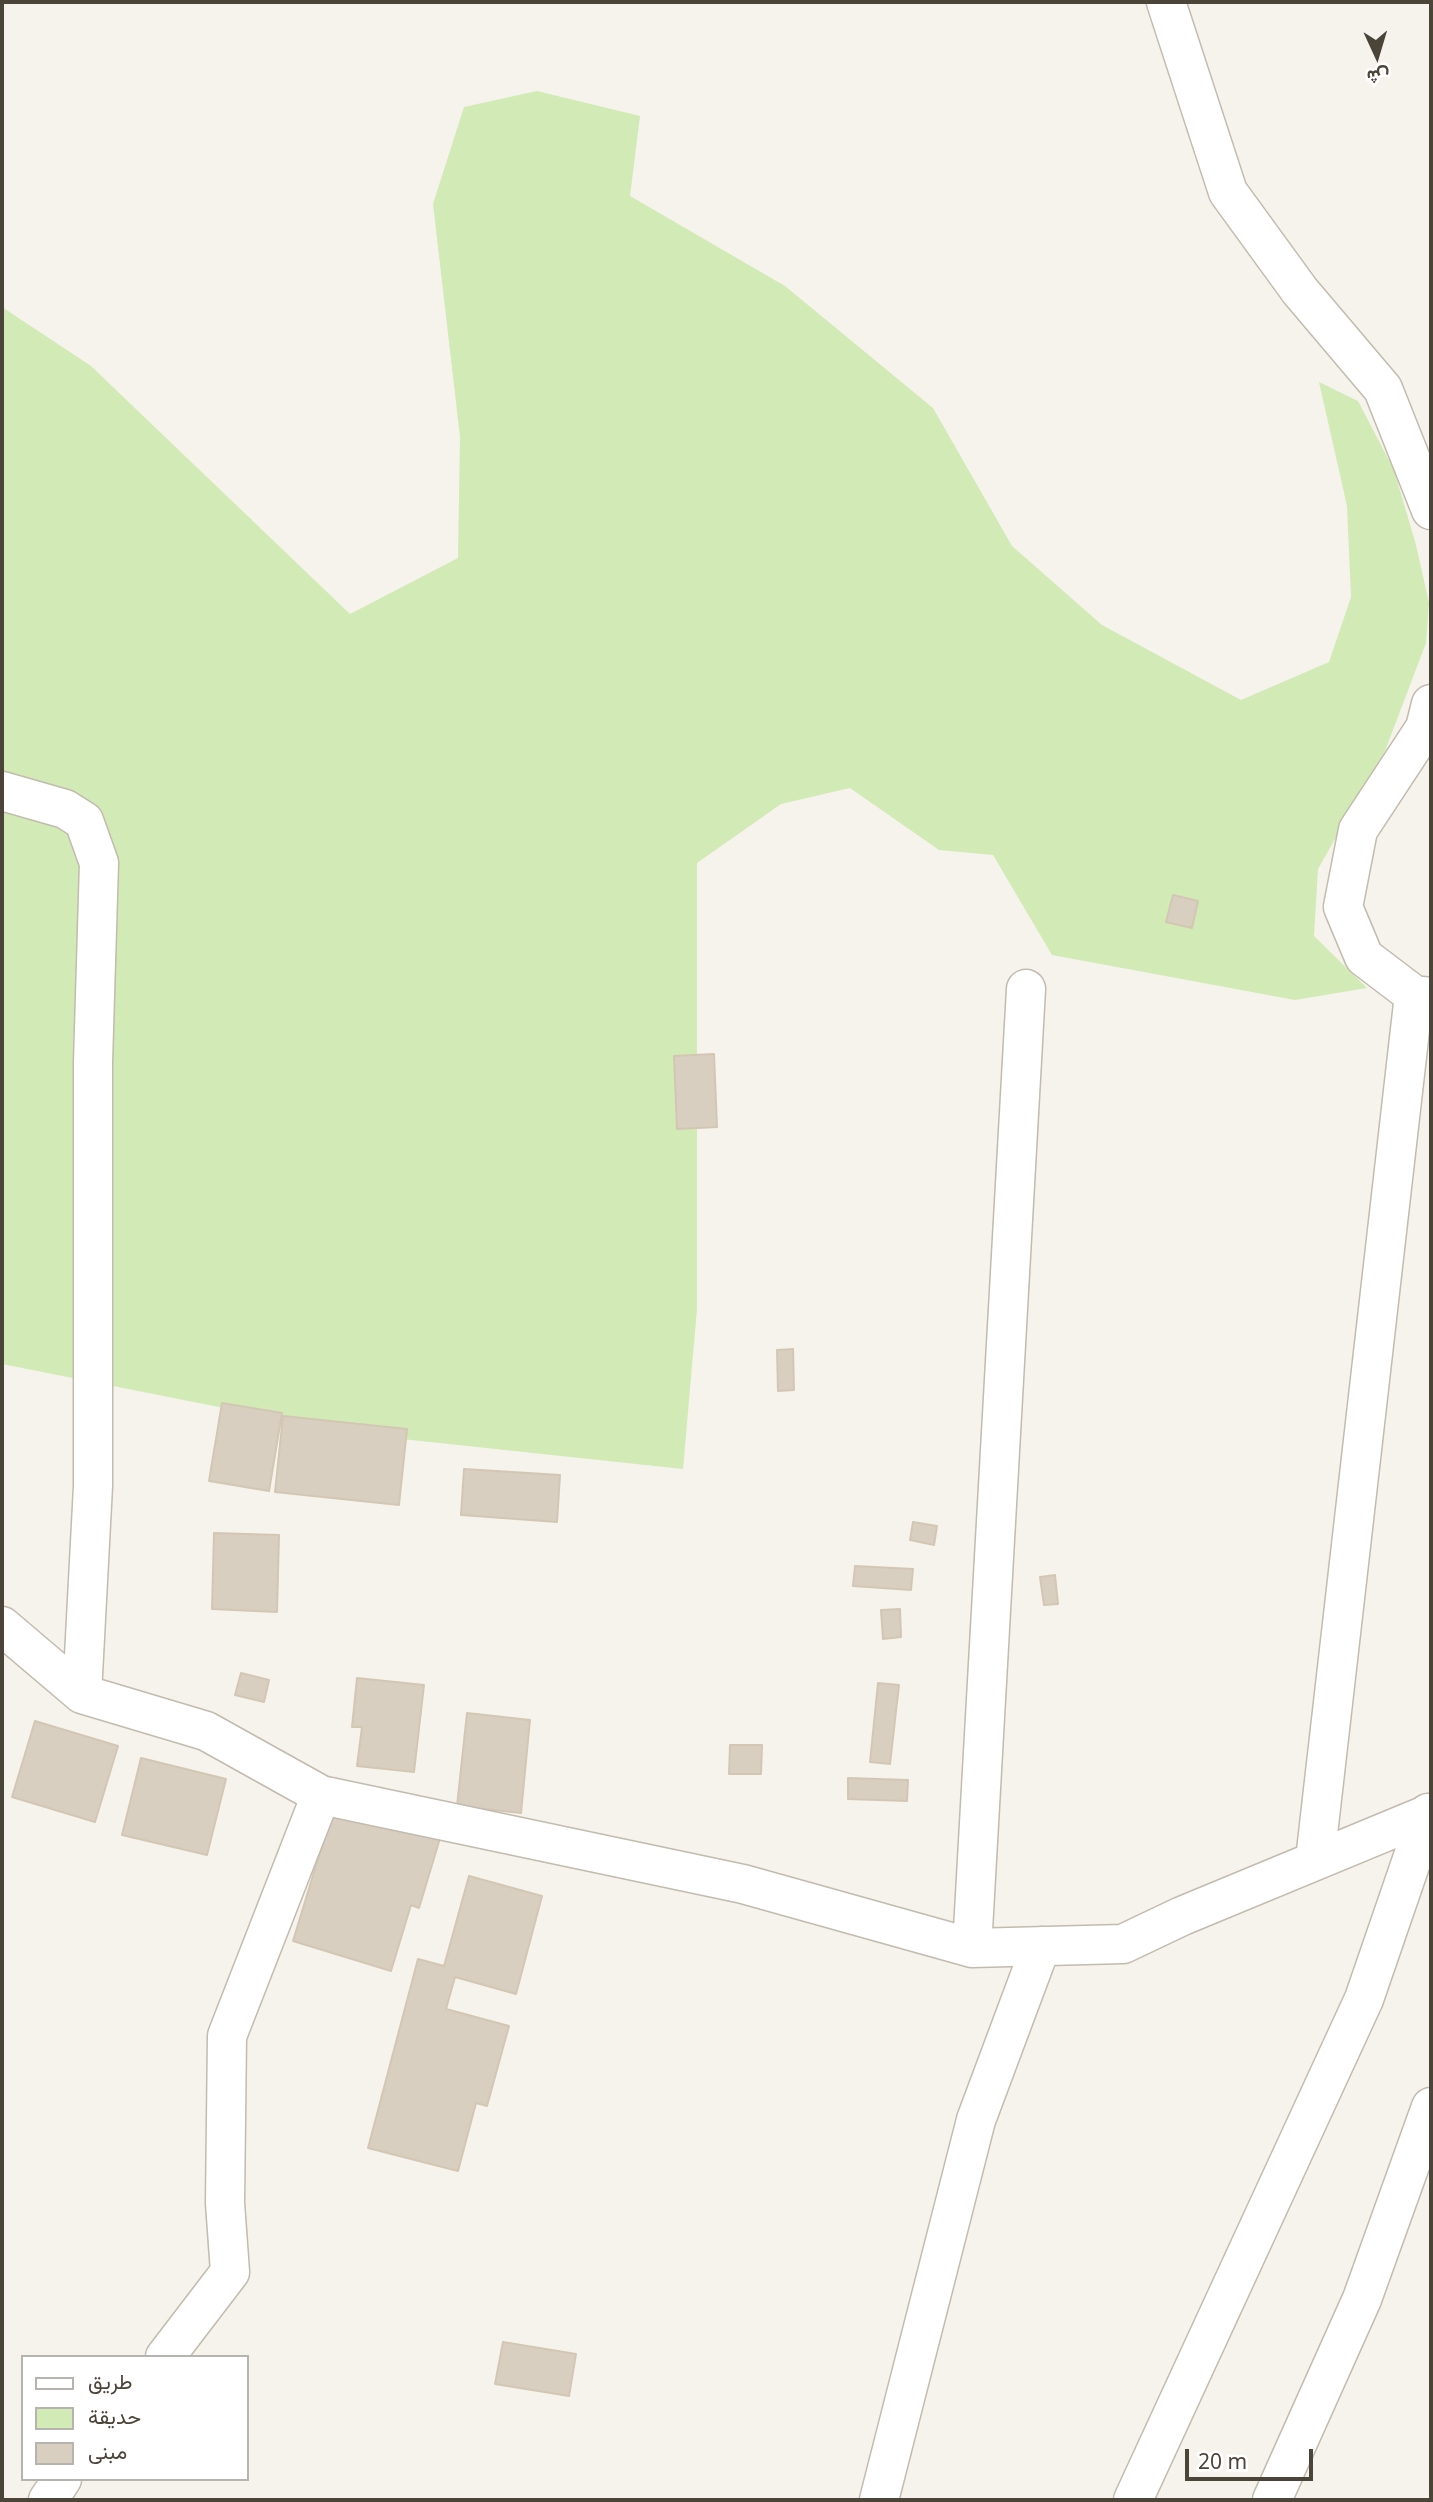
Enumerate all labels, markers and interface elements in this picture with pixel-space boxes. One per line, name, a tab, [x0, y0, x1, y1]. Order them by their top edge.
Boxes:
north arrow	[1342, 21, 1412, 91]
text: ش	[1366, 63, 1391, 91]
legend	[21, 2355, 248, 2481]
text: طريق	[88, 2367, 133, 2395]
text: حديقة	[88, 2402, 141, 2430]
scale bar	[1188, 2436, 1316, 2480]
text: مبنى	[88, 2437, 127, 2465]
text: 20 m	[1198, 2447, 1247, 2475]

